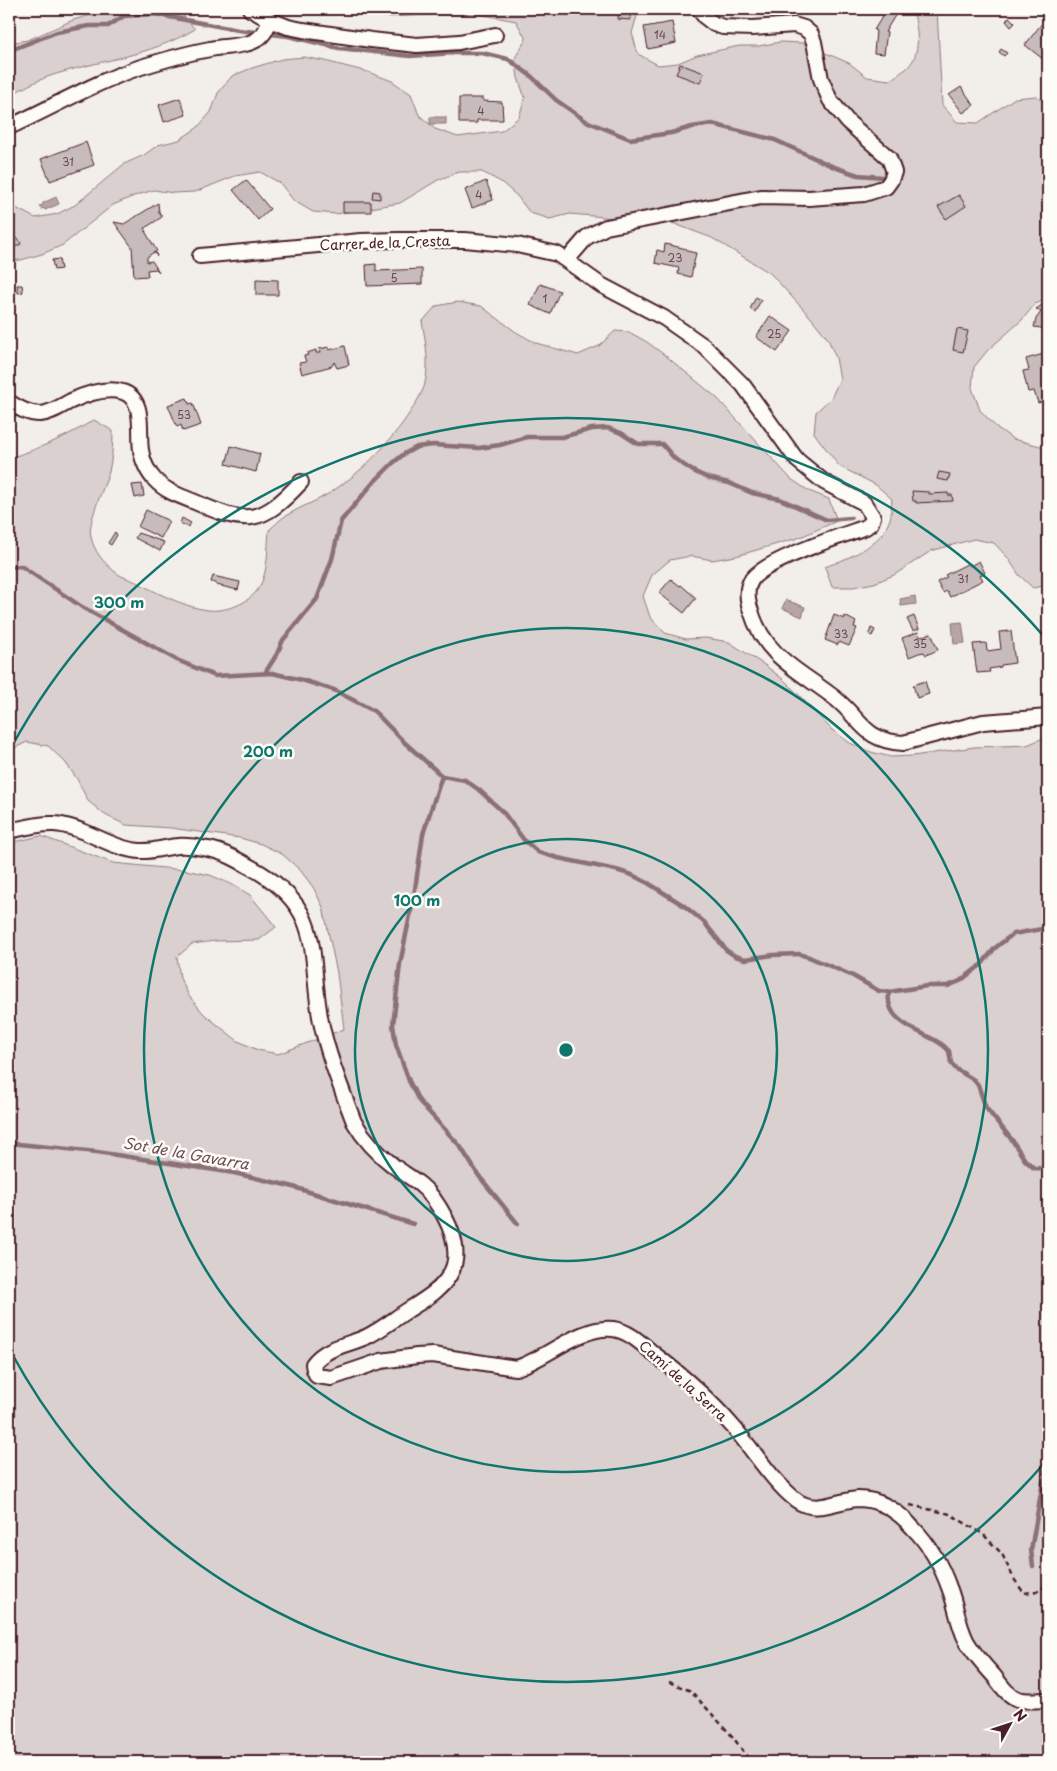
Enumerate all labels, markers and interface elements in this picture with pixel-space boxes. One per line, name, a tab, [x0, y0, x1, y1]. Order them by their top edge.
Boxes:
house number: 14	[654, 26, 666, 43]
house number: 4	[477, 102, 485, 119]
house number: 31	[62, 153, 74, 170]
house number: 4	[475, 186, 483, 203]
street label: Carrer de la Cresta	[319, 230, 451, 255]
house number: 23	[668, 249, 682, 266]
house number: 5	[390, 269, 398, 286]
house number: 1	[543, 290, 548, 307]
house number: 25	[767, 325, 781, 342]
house number: 53	[177, 406, 191, 423]
house number: 31	[957, 570, 969, 587]
text: 300 m	[94, 590, 144, 613]
house number: 33	[834, 625, 848, 642]
house number: 35	[913, 635, 927, 652]
text: 200 m	[243, 739, 293, 762]
text: 100 m	[394, 888, 440, 911]
centre of rings	[557, 1041, 575, 1059]
water label: Sot de la Gavarra	[122, 1130, 252, 1175]
street label: Camí de la Serra	[635, 1335, 732, 1426]
north arrow	[984, 1698, 1034, 1748]
text: N	[1009, 1704, 1032, 1726]

